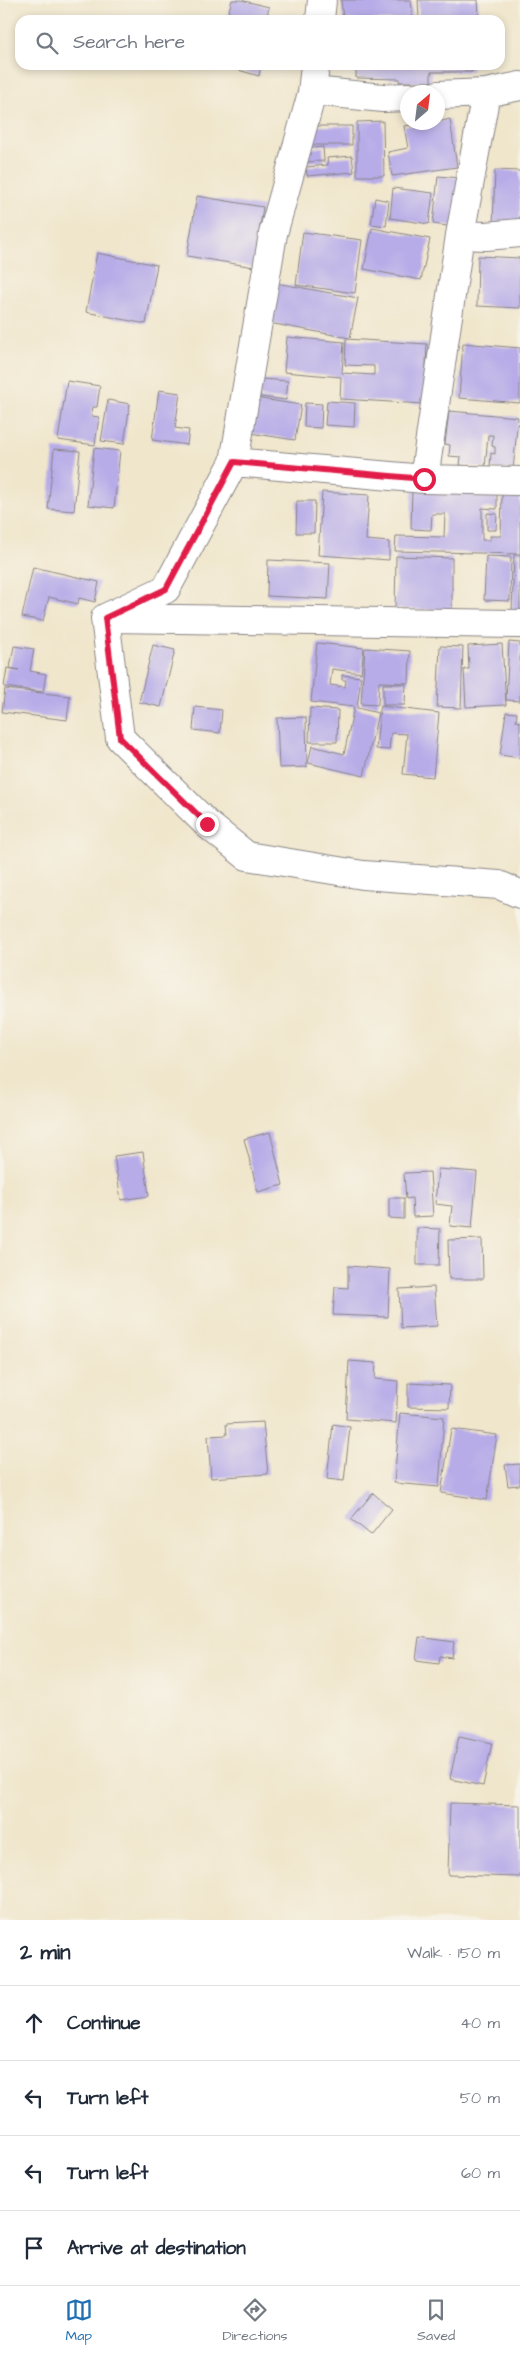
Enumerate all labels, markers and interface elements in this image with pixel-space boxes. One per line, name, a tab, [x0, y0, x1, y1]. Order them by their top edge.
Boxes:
search box	[15, 15, 505, 70]
icon: search	[33, 29, 61, 57]
text: Search here	[73, 29, 185, 56]
north arrow	[400, 85, 445, 130]
route start	[413, 468, 436, 491]
route end	[196, 813, 219, 836]
text: 2 min	[20, 1938, 70, 1967]
text: Walk · 150 m	[407, 1942, 500, 1964]
icon: ahead	[20, 2009, 48, 2037]
text: Continue	[67, 2010, 141, 2037]
text: 40 m	[460, 2012, 500, 2034]
icon: left	[20, 2084, 48, 2112]
text: Turn left	[67, 2085, 148, 2112]
text: 50 m	[460, 2087, 500, 2109]
icon: left	[20, 2159, 48, 2187]
text: Turn left	[67, 2160, 148, 2187]
text: 60 m	[461, 2162, 500, 2184]
icon: arrive	[20, 2234, 48, 2262]
text: Arrive at destination	[67, 2235, 246, 2262]
tab: Map	[65, 2296, 93, 2346]
tab: Directions	[222, 2296, 287, 2346]
tab: Saved	[417, 2296, 455, 2346]

